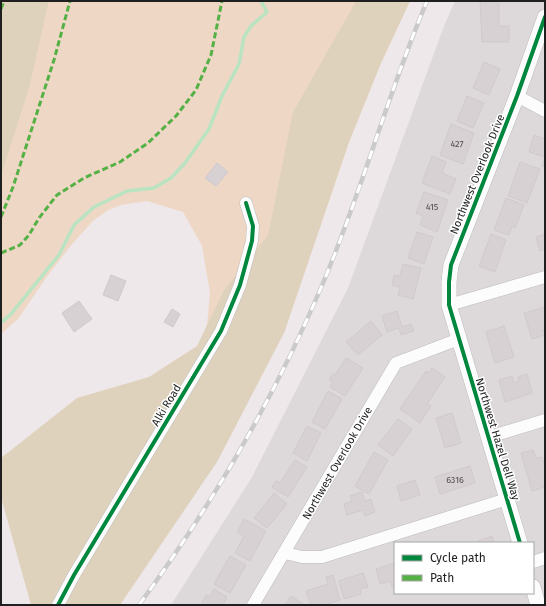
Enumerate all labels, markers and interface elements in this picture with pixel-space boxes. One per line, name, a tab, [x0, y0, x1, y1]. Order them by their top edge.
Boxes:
street label: Northwest Overlook Drive	[447, 112, 507, 236]
house number: 427	[451, 139, 463, 149]
house number: 415	[426, 202, 439, 212]
street label: Northwest Hazel Dell Way	[473, 376, 523, 502]
street label: Alki Road	[149, 382, 184, 429]
street label: Northwest Overlook Drive	[300, 405, 375, 522]
house number: 6316	[446, 475, 464, 485]
legend	[394, 542, 534, 594]
text: Cycle path	[430, 551, 486, 565]
text: Path	[430, 571, 454, 585]

